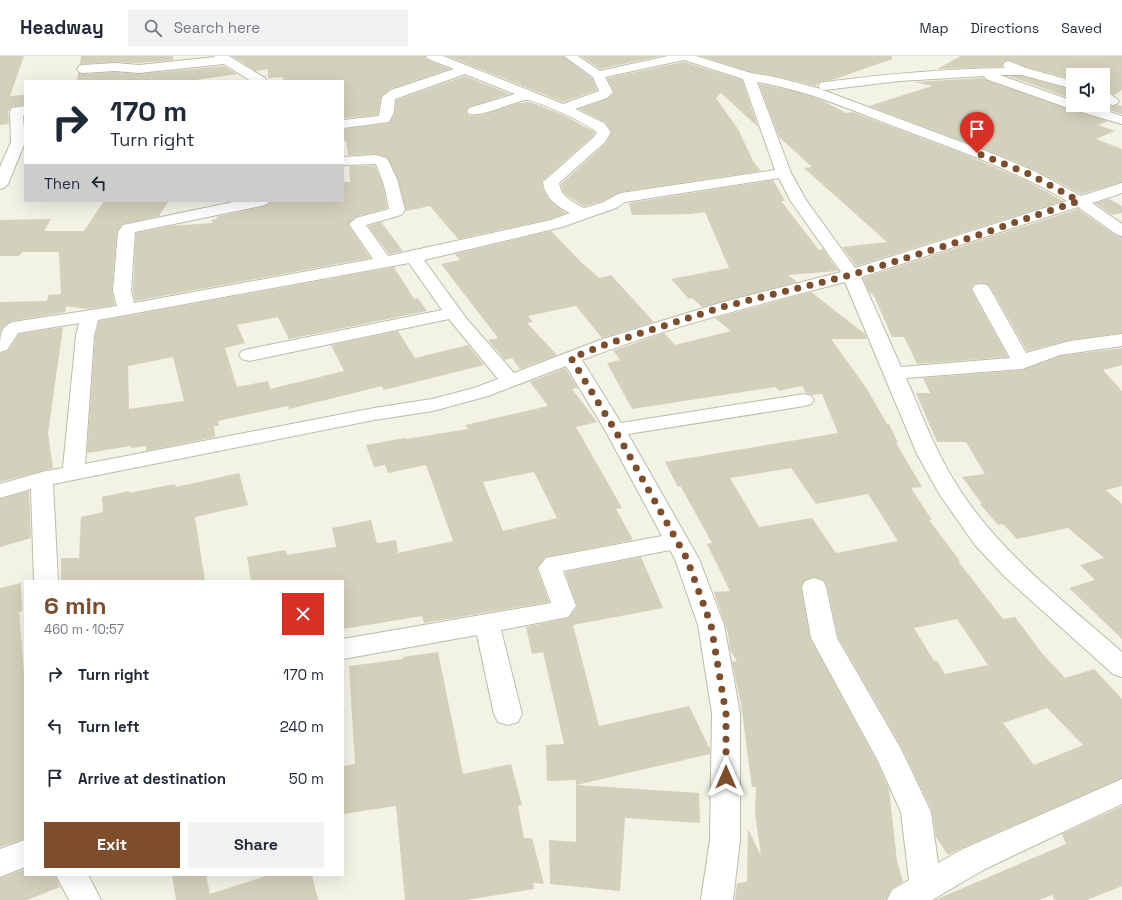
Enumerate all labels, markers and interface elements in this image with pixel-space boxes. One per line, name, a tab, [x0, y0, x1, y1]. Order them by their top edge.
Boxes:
search box	[128, 10, 408, 46]
text: Headway	[20, 15, 104, 40]
icon: search	[142, 17, 164, 39]
text: Search here	[174, 18, 260, 37]
text: Map	[919, 19, 949, 37]
text: Directions	[971, 19, 1039, 37]
text: Saved	[1061, 19, 1102, 37]
map controls	[1066, 68, 1110, 112]
button: sound	[1066, 68, 1110, 112]
text: 170 m	[110, 93, 187, 129]
icon: right	[44, 96, 96, 148]
pin	[960, 112, 994, 153]
icon: arrive	[966, 118, 988, 140]
text: Turn right	[110, 128, 194, 151]
icon: left	[88, 172, 110, 194]
text: Then	[44, 174, 80, 193]
text: 6 min	[44, 590, 107, 621]
button: close	[282, 593, 324, 635]
text: 460 m · 10:57	[44, 621, 124, 638]
icon: right	[44, 663, 66, 685]
text: Turn right	[78, 665, 149, 684]
text: 170 m	[283, 665, 324, 684]
icon: left	[44, 715, 66, 737]
text: Turn left	[78, 717, 140, 736]
text: 240 m	[280, 717, 324, 736]
position arrow	[705, 756, 747, 798]
icon: arrive	[44, 767, 66, 789]
text: Arrive at destination	[78, 769, 226, 788]
text: 50 m	[289, 769, 324, 788]
button: Exit	[44, 822, 180, 868]
button: Share	[188, 822, 324, 868]

